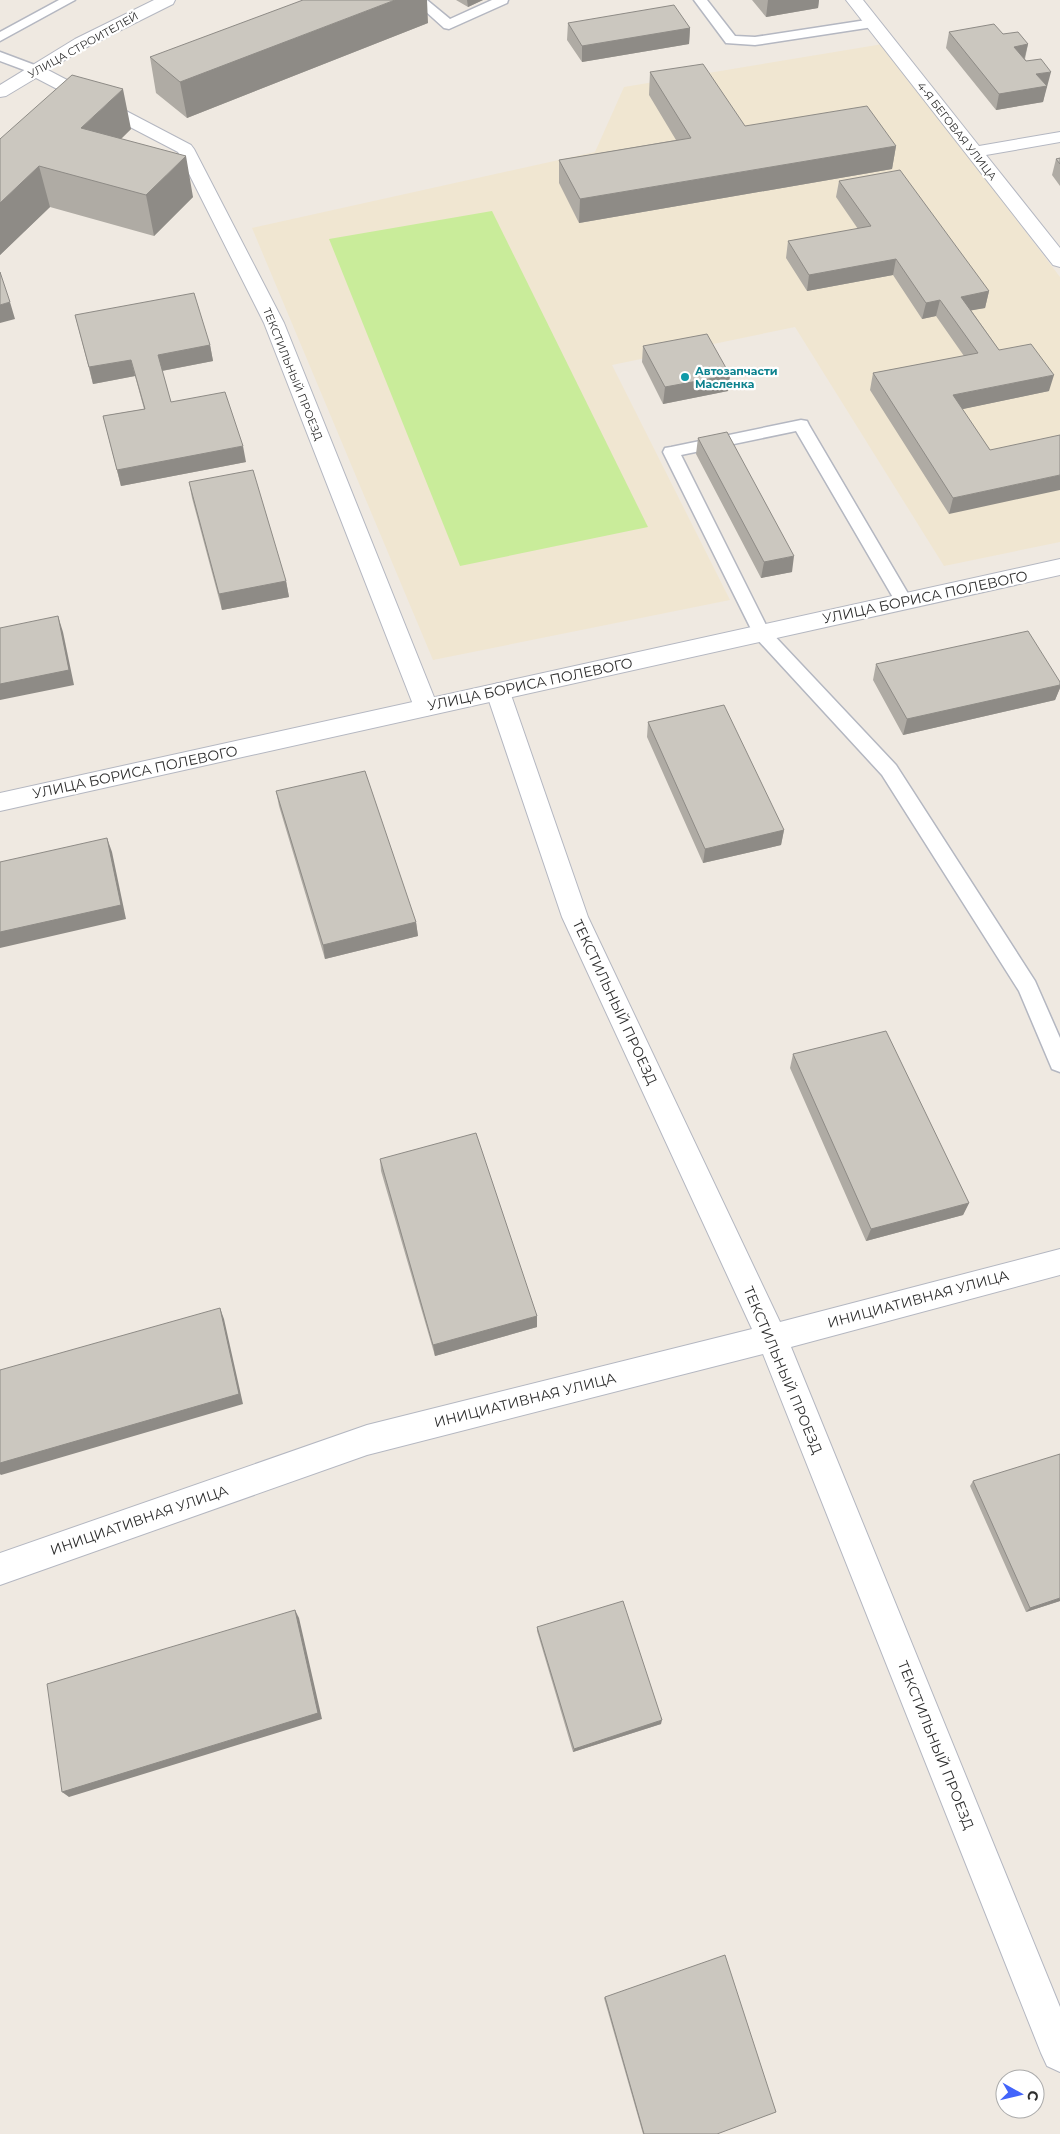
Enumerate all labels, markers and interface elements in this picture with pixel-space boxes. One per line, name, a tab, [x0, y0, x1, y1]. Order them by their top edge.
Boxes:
street label: УЛИЦА СТРОИТЕЛЕЙ	[25, 9, 141, 81]
street label: 4-Я БЕГОВАЯ УЛИЦА	[914, 79, 1000, 184]
street label: ТЕКСТИЛЬНЫЙ ПРОЕЗД	[260, 306, 326, 443]
place label: Автозапчасти Масленка	[695, 364, 778, 391]
marker: Автозапчасти Масленка	[679, 371, 691, 383]
street label: УЛИЦА БОРИСА ПОЛЕВОГО	[821, 566, 1029, 628]
street label: УЛИЦА БОРИСА ПОЛЕВОГО	[426, 653, 634, 715]
street label: УЛИЦА БОРИСА ПОЛЕВОГО	[31, 741, 239, 803]
street label: ТЕКСТИЛЬНЫЙ ПРОЕЗД	[569, 916, 661, 1088]
street label: ИНИЦИАТИВНАЯ УЛИЦА	[825, 1266, 1011, 1332]
street label: ТЕКСТИЛЬНЫЙ ПРОЕЗД	[739, 1283, 827, 1457]
street label: ИНИЦИАТИВНАЯ УЛИЦА	[432, 1369, 618, 1431]
street label: ИНИЦИАТИВНАЯ УЛИЦА	[48, 1481, 231, 1559]
street label: ТЕКСТИЛЬНЫЙ ПРОЕЗД	[894, 1658, 978, 1832]
north arrow	[995, 2069, 1045, 2119]
text: С	[1023, 2090, 1042, 2102]

